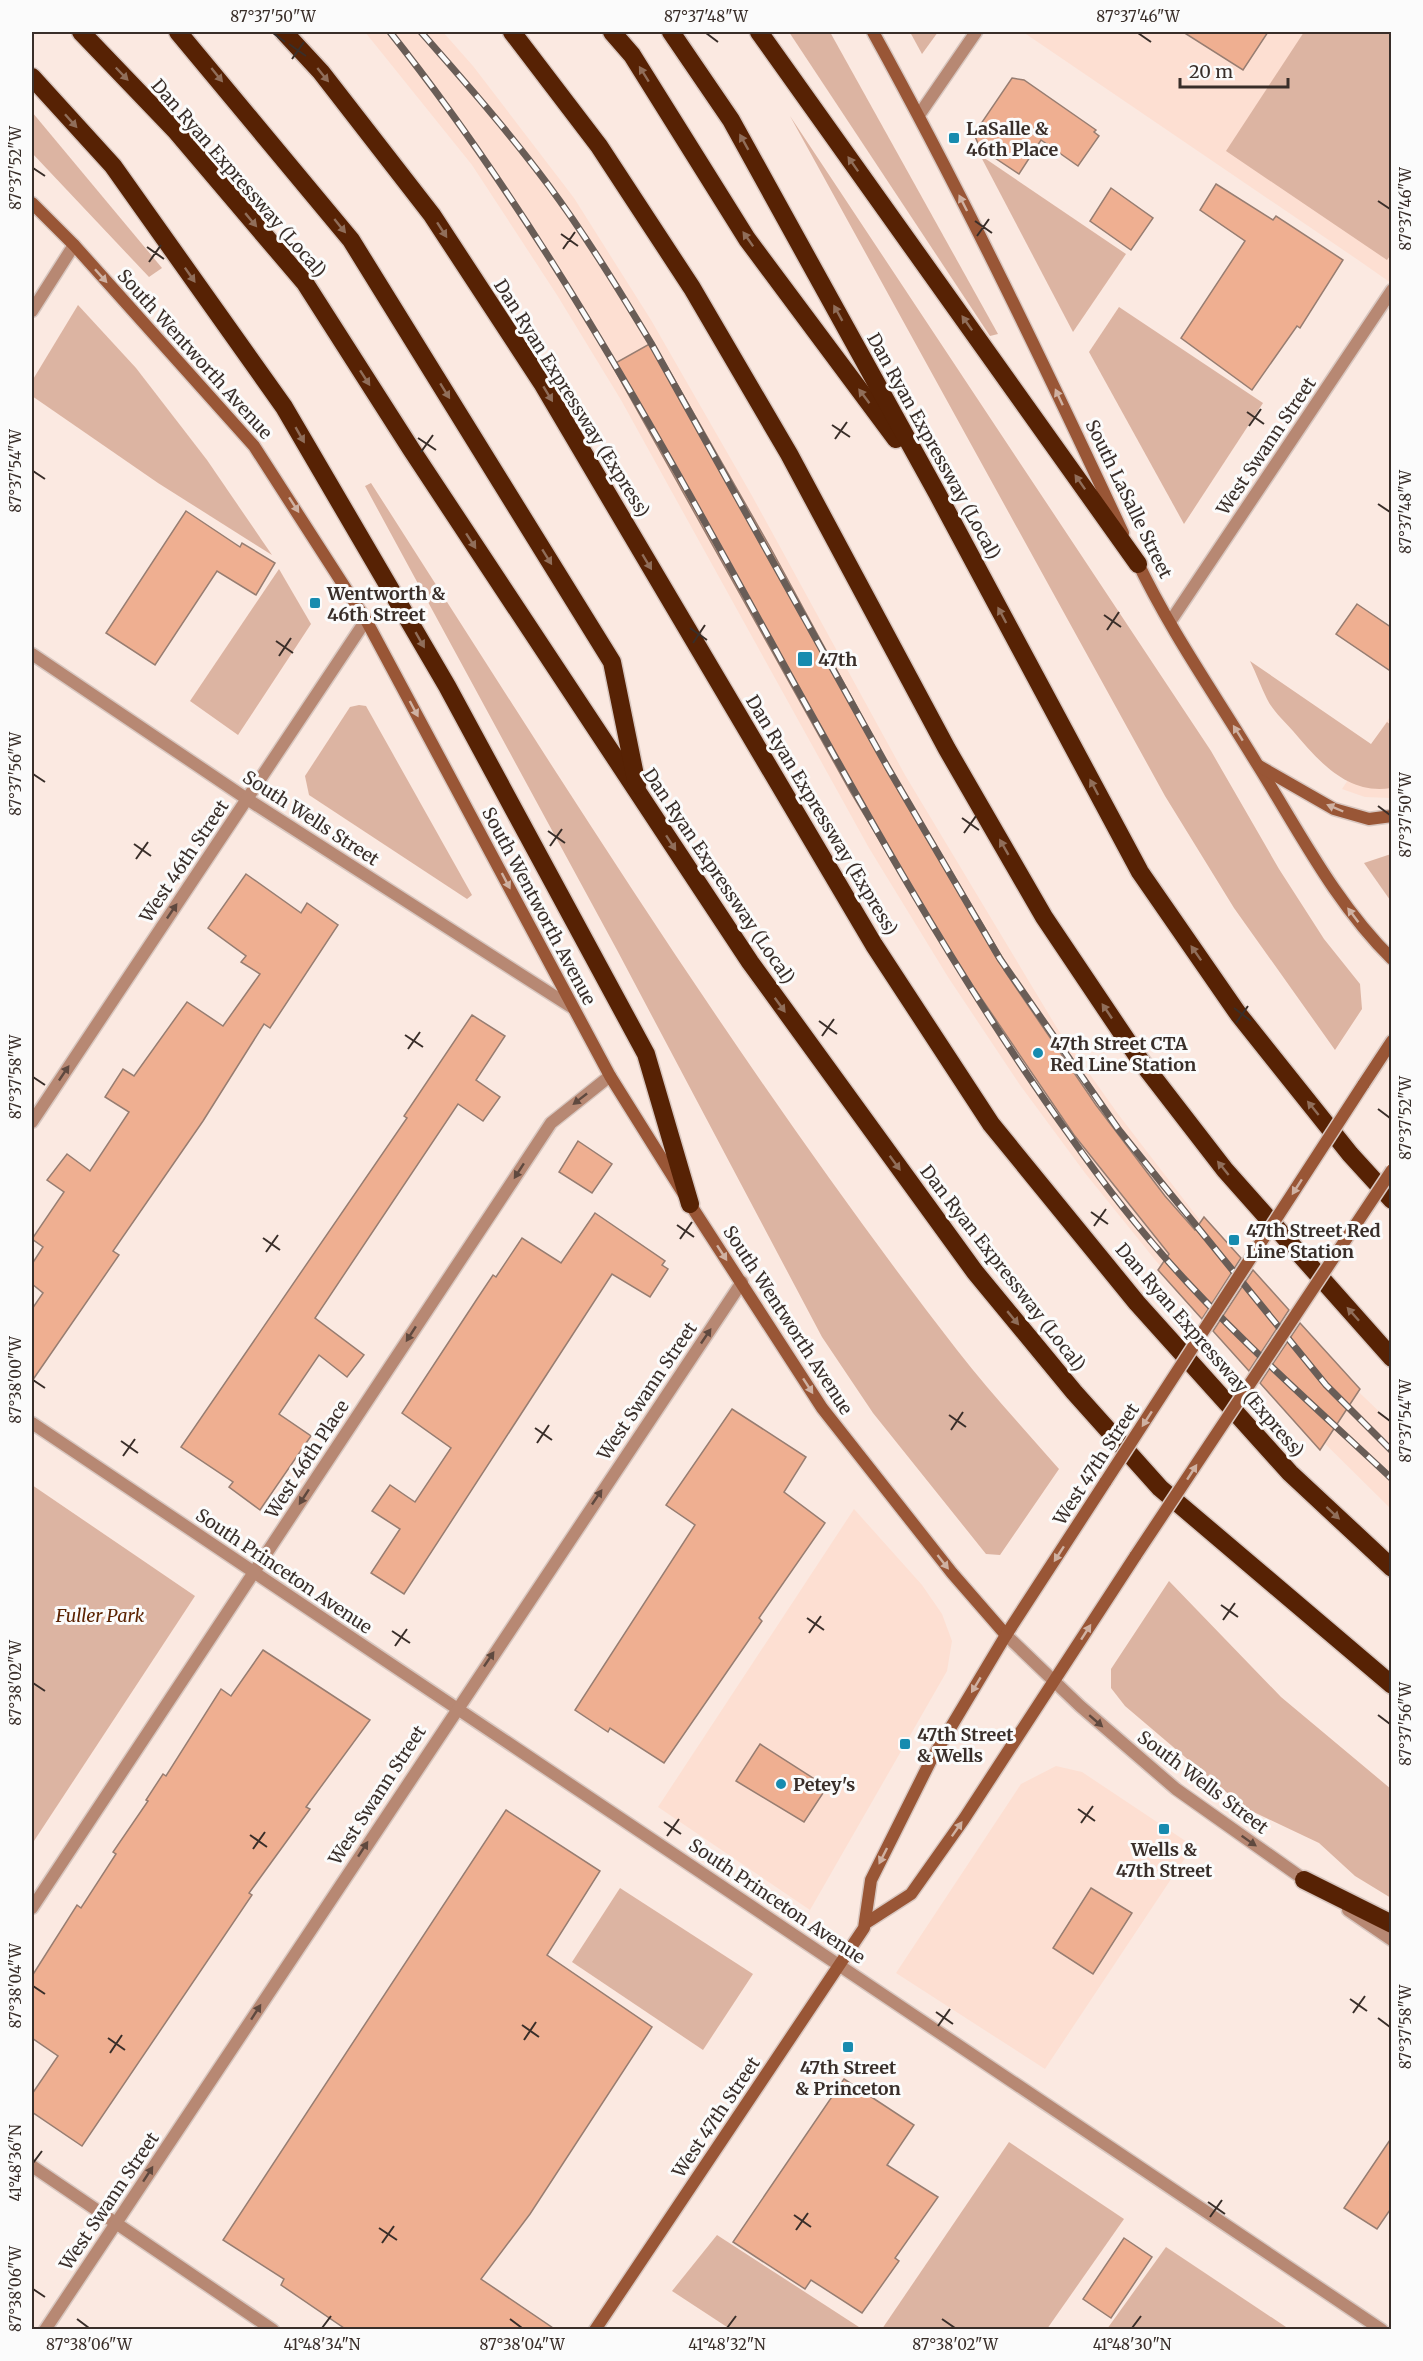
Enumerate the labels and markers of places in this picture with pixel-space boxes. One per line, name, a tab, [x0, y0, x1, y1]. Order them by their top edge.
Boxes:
place label: LaSalle & 46th Place	[966, 117, 1058, 161]
marker: LaSalle & 46th Place	[947, 131, 961, 145]
place label: Wentworth & 46th Street	[326, 582, 446, 626]
marker: Wentworth & 46th Street	[308, 596, 322, 610]
place label: 47th	[818, 648, 857, 671]
marker: 47th	[796, 650, 814, 668]
place label: 47th Street CTA Red Line Station	[1050, 1032, 1196, 1076]
marker: 47th Street CTA Red Line Station	[1031, 1046, 1045, 1060]
place label: 47th Street Red Line Station	[1246, 1219, 1381, 1263]
marker: 47th Street Red Line Station	[1227, 1233, 1241, 1247]
place label: 47th Street & Wells	[917, 1723, 1014, 1767]
marker: 47th Street & Wells	[898, 1737, 912, 1751]
place label: Petey's	[793, 1773, 855, 1796]
marker: Petey's	[774, 1777, 788, 1791]
marker: Wells & 47th Street	[1157, 1822, 1171, 1836]
place label: Wells & 47th Street	[1116, 1838, 1213, 1882]
marker: 47th Street & Princeton	[841, 2040, 855, 2054]
place label: 47th Street & Princeton	[795, 2056, 901, 2100]

